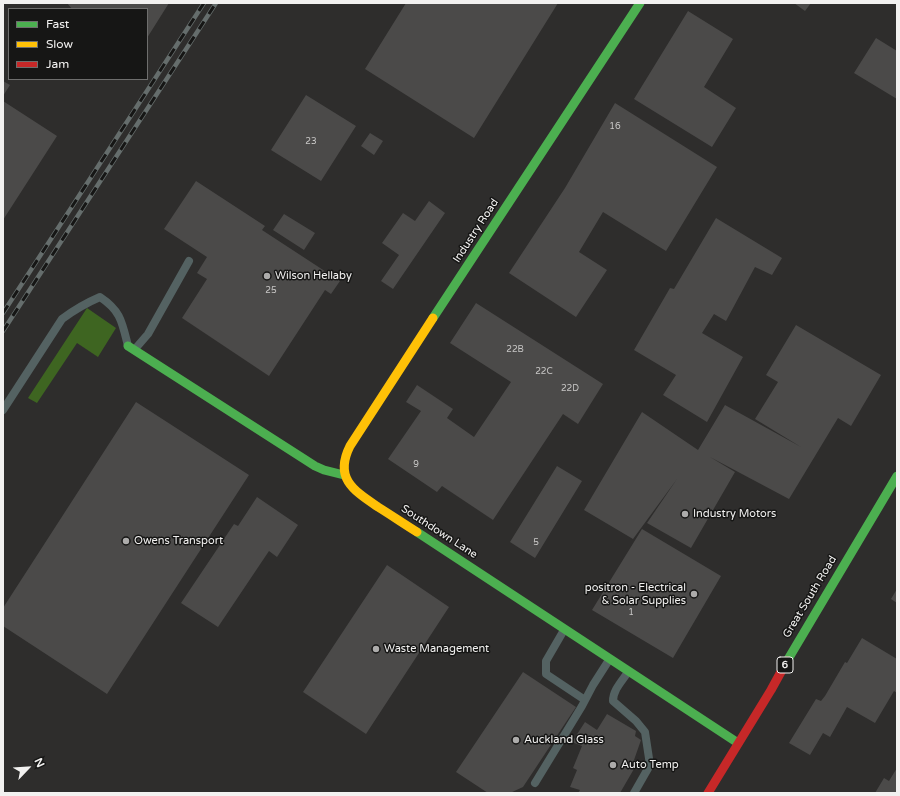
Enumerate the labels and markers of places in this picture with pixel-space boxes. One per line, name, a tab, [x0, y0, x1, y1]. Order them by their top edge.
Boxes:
place label: Wilson Hellaby	[275, 269, 352, 283]
marker: Wilson Hellaby	[262, 271, 272, 281]
place label: Industry Motors	[693, 507, 776, 521]
marker: Industry Motors	[680, 509, 690, 519]
place label: Owens Transport	[134, 534, 223, 548]
marker: Owens Transport	[121, 536, 131, 546]
place label: positron - Electrical & Solar Supplies	[585, 581, 686, 607]
marker: positron - Electrical & Solar Supplies	[689, 589, 699, 599]
place label: Waste Management	[384, 642, 489, 656]
marker: Waste Management	[371, 644, 381, 654]
place label: Auckland Glass	[524, 733, 604, 747]
marker: Auckland Glass	[511, 735, 521, 745]
place label: Auto Temp	[621, 758, 679, 772]
marker: Auto Temp	[608, 760, 618, 770]

